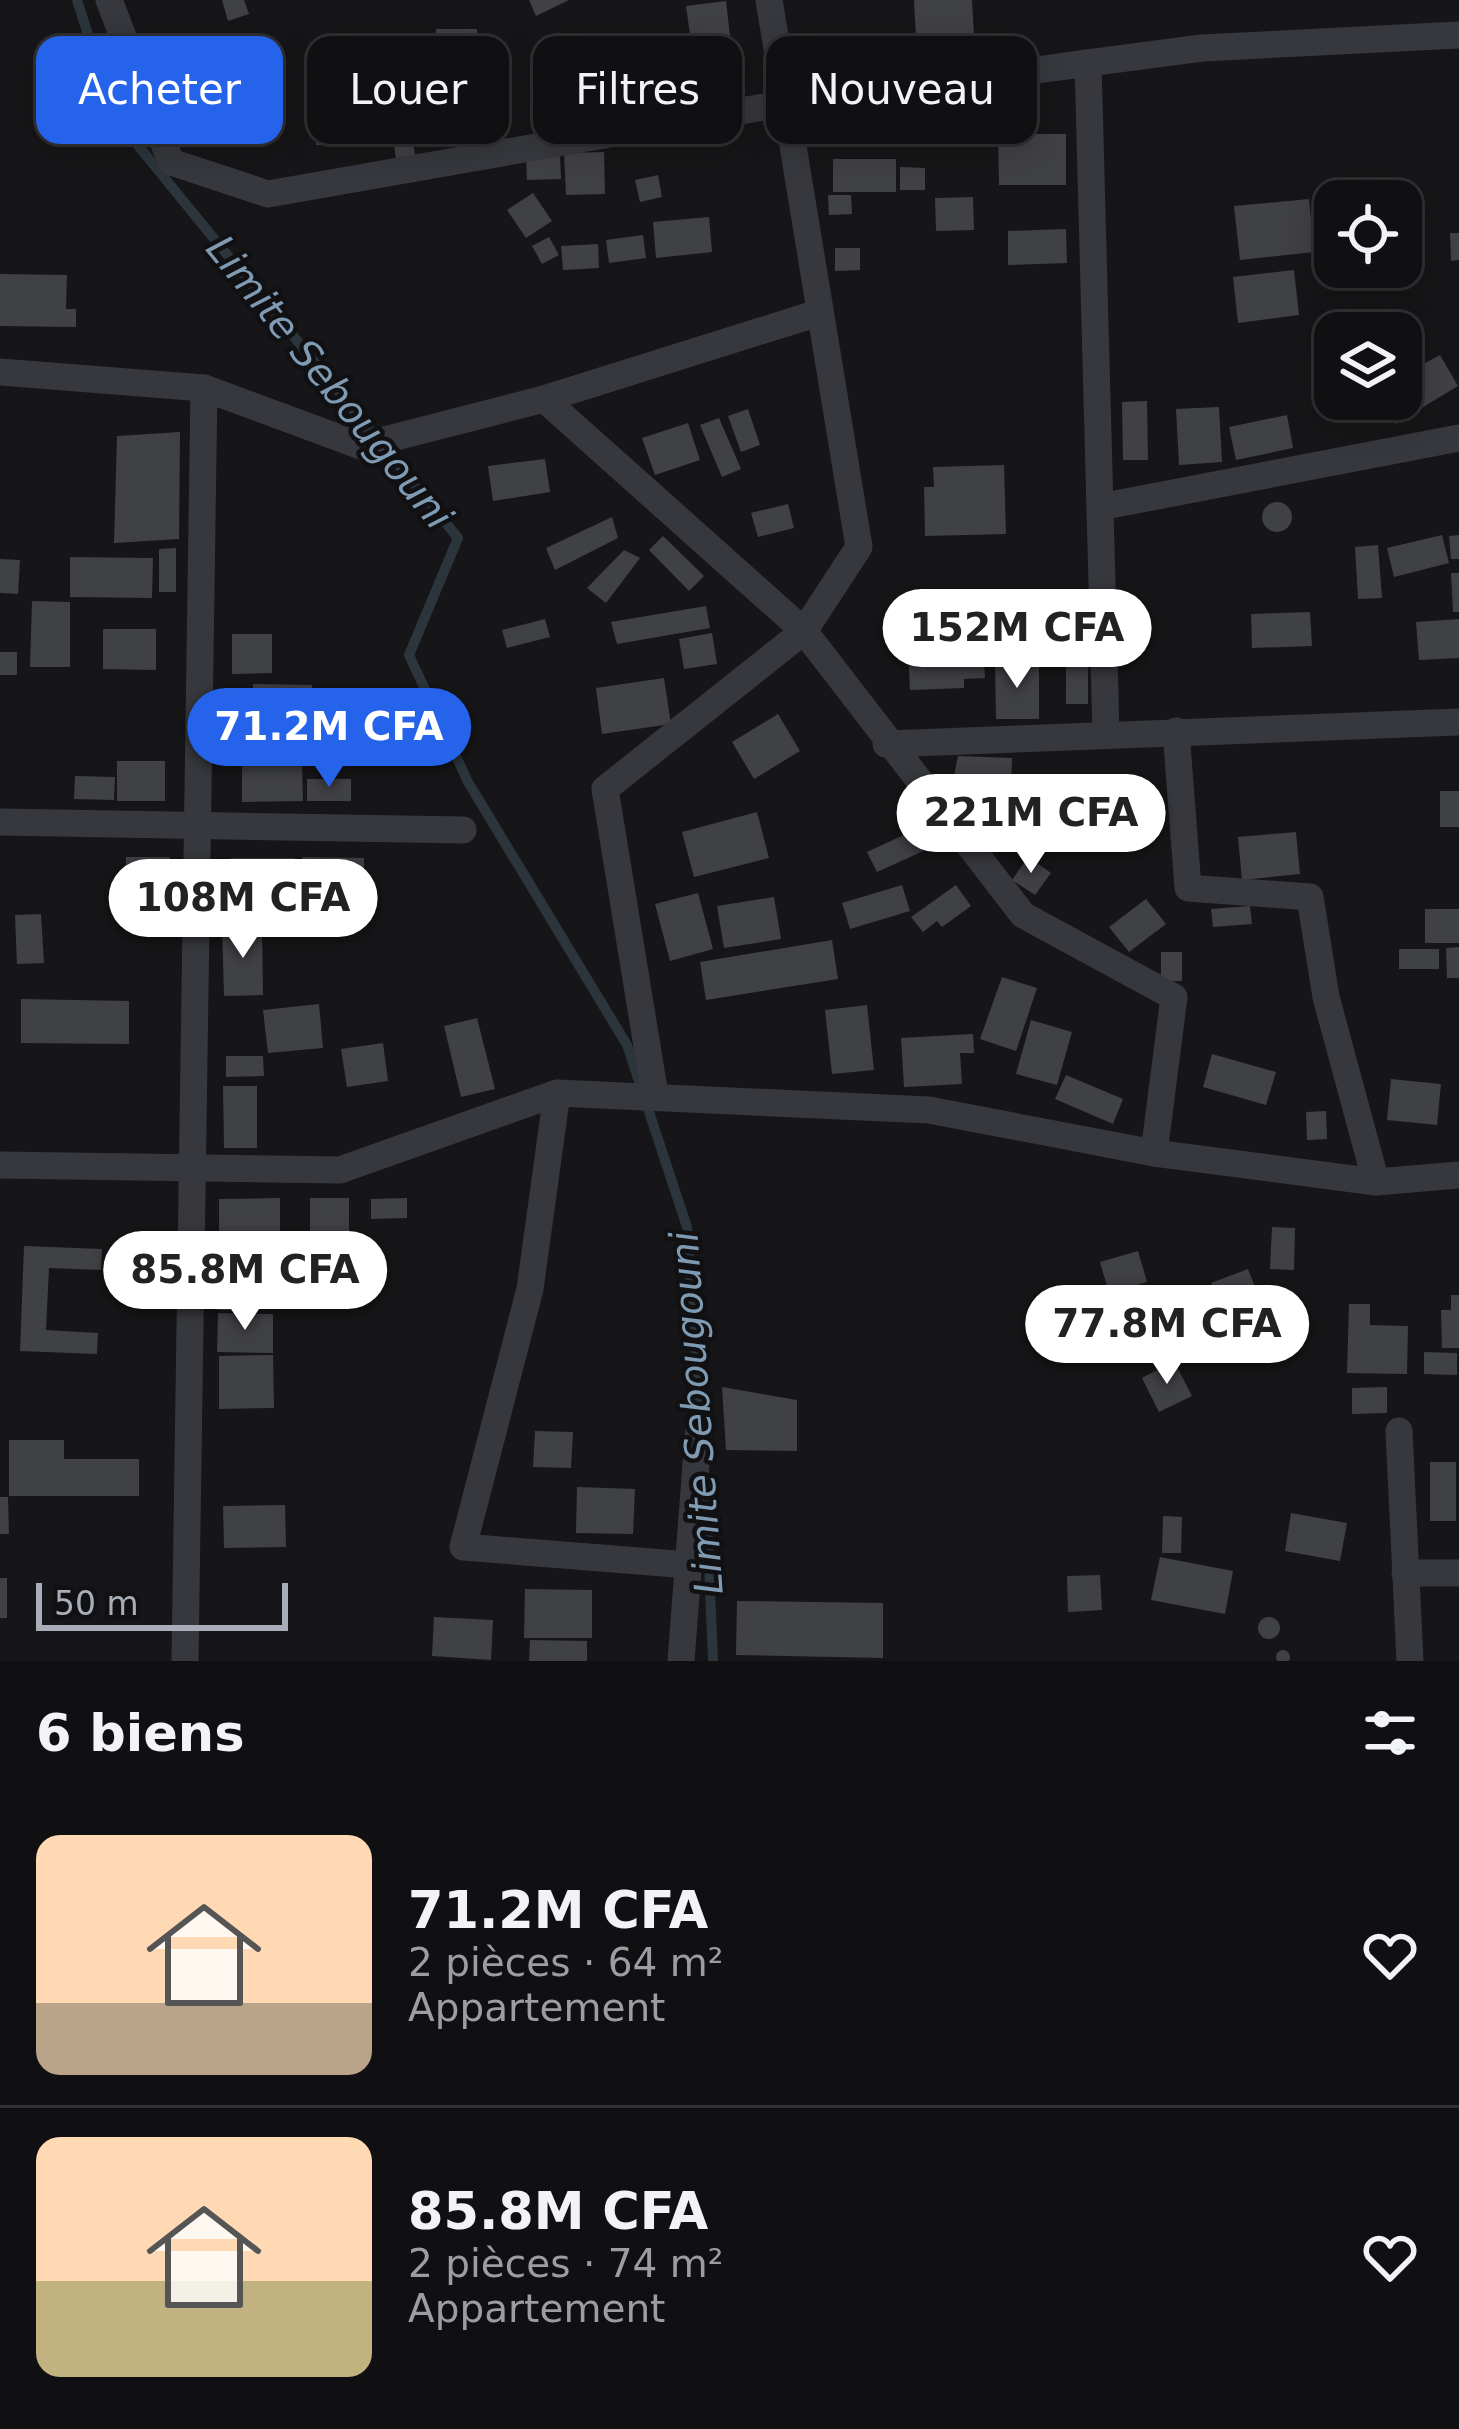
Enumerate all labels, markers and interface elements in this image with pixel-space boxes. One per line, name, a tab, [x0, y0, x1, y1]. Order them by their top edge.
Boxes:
chip: Acheter	[36, 36, 283, 144]
chip: Louer	[307, 36, 509, 144]
chip: Filtres	[533, 36, 742, 144]
chip: Nouveau	[766, 36, 1037, 144]
map controls	[1314, 180, 1422, 420]
button: locate	[1314, 180, 1422, 288]
water label: Limite Sebougouni	[198, 227, 462, 538]
button: layers	[1314, 312, 1422, 420]
pin: 152M CFA	[893, 589, 1141, 691]
text: 152M CFA	[910, 605, 1124, 650]
pin: 71.2M CFA	[192, 688, 466, 790]
text: 71.2M CFA	[214, 704, 444, 749]
pin: 221M CFA	[907, 774, 1155, 876]
text: 221M CFA	[924, 790, 1138, 835]
pin: 108M CFA	[119, 859, 367, 961]
text: 108M CFA	[136, 875, 350, 920]
water label: Limite Sebougouni	[661, 1230, 732, 1596]
pin: 85.8M CFA	[108, 1231, 382, 1333]
text: 85.8M CFA	[130, 1247, 360, 1292]
pin: 77.8M CFA	[1030, 1285, 1304, 1387]
text: 77.8M CFA	[1052, 1301, 1282, 1346]
scale bar	[36, 1577, 288, 1630]
text: 50 m	[54, 1584, 139, 1623]
icon: filters	[1357, 1700, 1423, 1766]
text: 6 biens	[36, 1704, 244, 1763]
text: 71.2M CFA	[408, 1881, 708, 1940]
icon: home	[132, 1883, 276, 2027]
icon: heart	[1357, 1922, 1423, 1988]
text: 2 pièces · 64 m²	[408, 1940, 723, 1985]
text: Appartement	[408, 1985, 665, 2030]
text: 85.8M CFA	[408, 2182, 708, 2241]
icon: home	[132, 2185, 276, 2329]
icon: heart	[1357, 2224, 1423, 2290]
text: 2 pièces · 74 m²	[408, 2241, 723, 2286]
text: Appartement	[408, 2286, 665, 2331]

